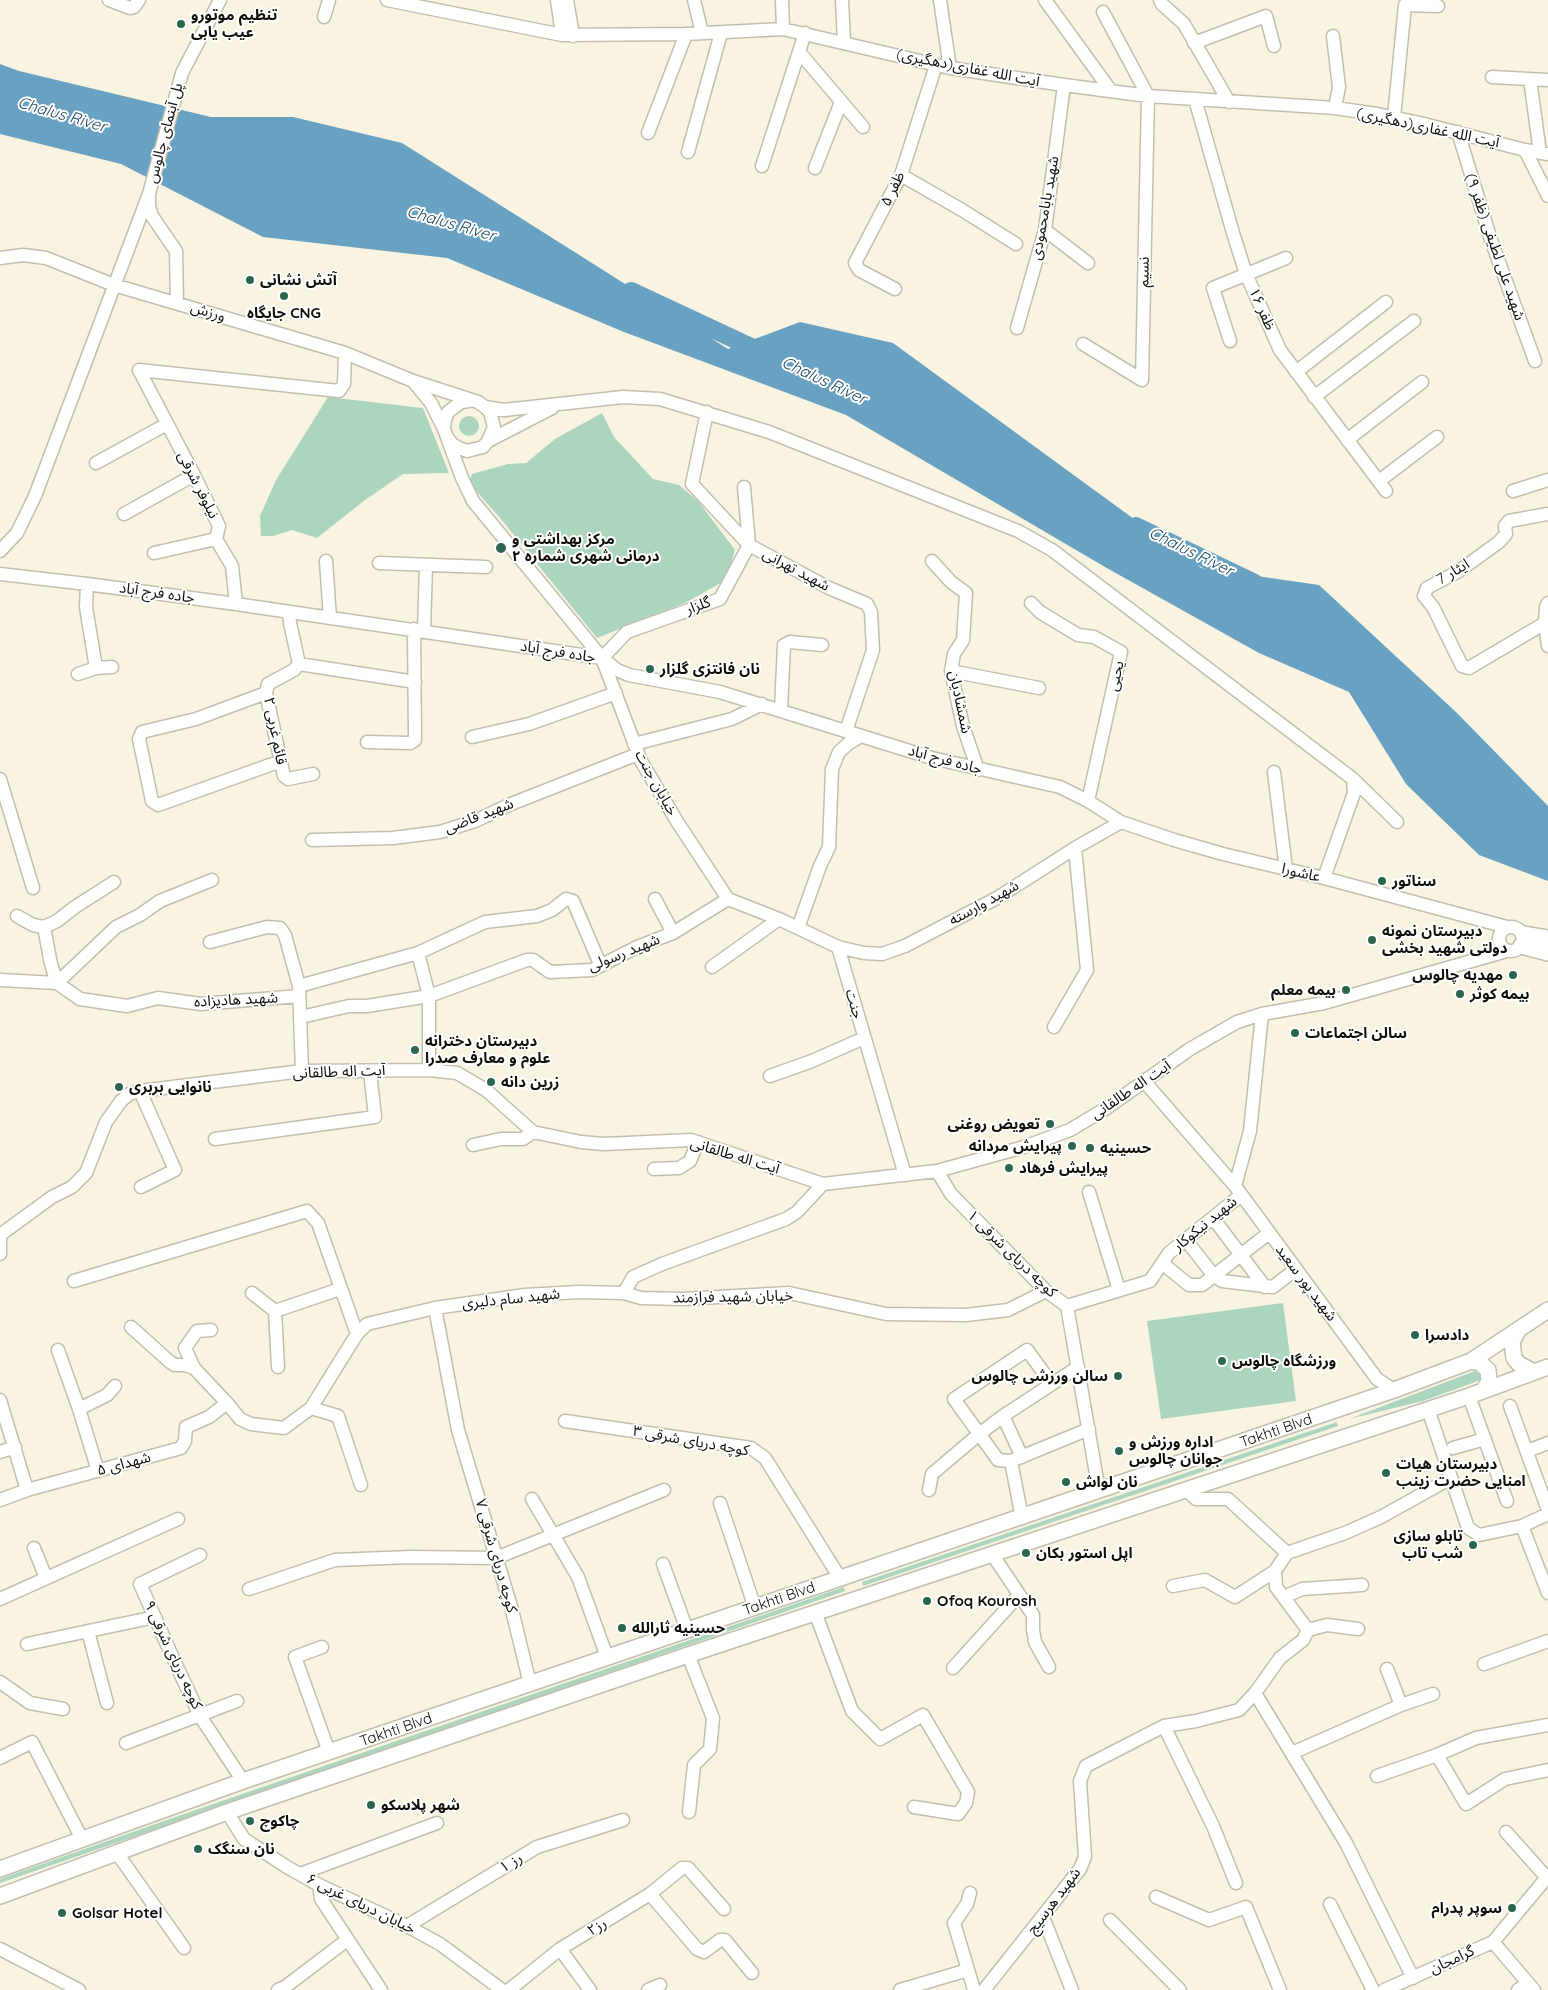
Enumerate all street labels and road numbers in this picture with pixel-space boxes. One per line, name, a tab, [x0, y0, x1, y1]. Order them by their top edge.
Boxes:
street label: آیت الله غفاری(دهگیری)	[895, 45, 1041, 91]
street label: پل آبنمای چالوس	[143, 81, 187, 185]
street label: آیت الله غفاری(دهگیری)	[1355, 104, 1501, 152]
street label: شهید بابامحمودی	[1027, 154, 1063, 262]
street label: ظفر ۵	[877, 169, 909, 209]
street label: شهید علی لطیفی (ظفر ۹)	[1461, 171, 1529, 323]
street label: نسیم	[1135, 256, 1153, 288]
street label: ظفر ۱۶	[1245, 285, 1279, 333]
street label: ورزش	[188, 298, 228, 326]
street label: نیلوفر شرقی	[173, 448, 223, 522]
street label: شهید تهرانی	[759, 545, 833, 595]
street label: ایثار 7	[1433, 555, 1473, 589]
street label: جاده فرج آباد	[118, 579, 196, 607]
street label: گلزار	[683, 593, 713, 619]
street label: جاده فرج آباد	[519, 637, 597, 667]
street label: یحیی	[1104, 659, 1128, 693]
street label: شمشادیان	[945, 669, 975, 735]
street label: قائم غربی ۲	[260, 696, 290, 766]
street label: جاده فرج آباد	[906, 741, 984, 779]
street label: خیابان جنت	[631, 747, 681, 819]
street label: شهید قاضی	[442, 795, 516, 837]
street label: عاشورا	[1280, 860, 1322, 886]
street label: شهید وارسته	[946, 876, 1022, 930]
street label: شهید رسولی	[585, 930, 663, 976]
street label: جنت	[841, 987, 867, 1021]
street label: شهید هادیزاده	[194, 989, 278, 1011]
street label: آیت اله طالقانی	[1088, 1057, 1174, 1123]
street label: آیت اله طالقانی	[292, 1061, 386, 1083]
street label: آیت اله طالقانی	[688, 1134, 782, 1178]
street label: شهید نیکوکار	[1169, 1193, 1241, 1255]
street label: کوچه دریای شرقی ۱	[963, 1207, 1061, 1301]
street label: شهید پور سعید	[1271, 1241, 1341, 1325]
street label: شهید سام دلیری	[461, 1285, 561, 1313]
street label: خیابان شهید فرازمند	[673, 1287, 793, 1307]
street label: Takhti Blvd	[1237, 1410, 1315, 1452]
street label: کوچه دریای شرقی ۳	[631, 1422, 751, 1460]
street label: شهدای ۵	[95, 1448, 153, 1480]
street label: کوچه دریای شرقی ۷	[471, 1497, 521, 1615]
street label: Takhti Blvd	[740, 1578, 818, 1620]
street label: کوچه دریای شرقی ۹	[140, 1598, 206, 1712]
street label: Takhti Blvd	[357, 1709, 435, 1751]
street label: رز ۱	[496, 1849, 526, 1877]
street label: شهید هرسیج	[1023, 1864, 1085, 1938]
street label: خیابان دریای غربی ۶	[304, 1870, 418, 1938]
street label: رز۲	[584, 1914, 610, 1940]
street label: گرامجان	[1427, 1942, 1477, 1978]

